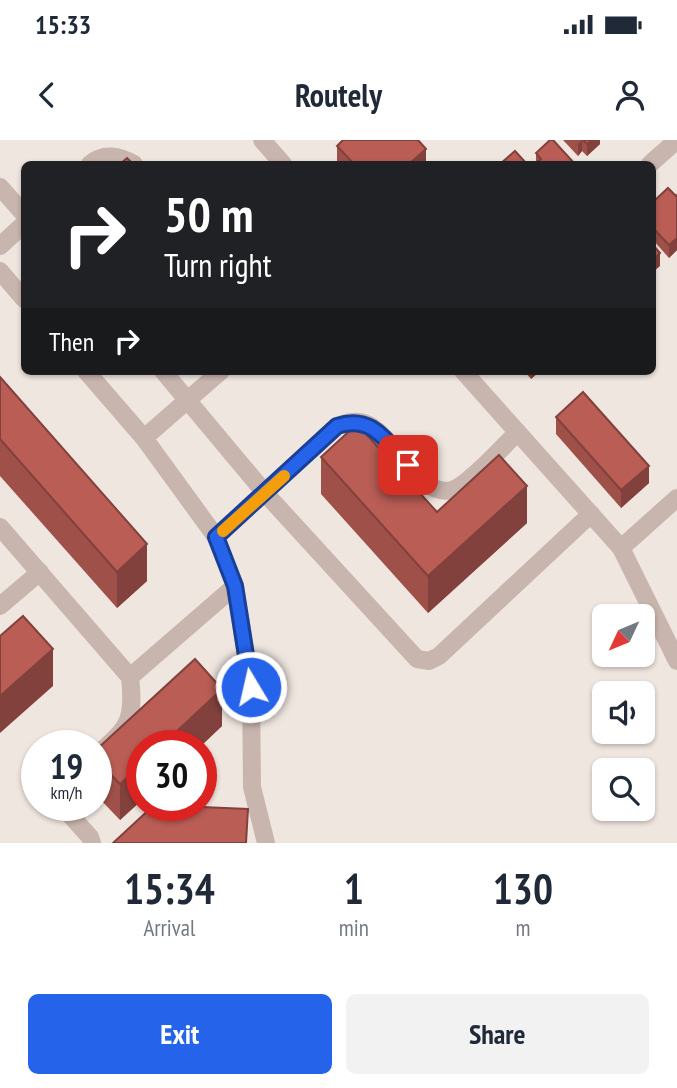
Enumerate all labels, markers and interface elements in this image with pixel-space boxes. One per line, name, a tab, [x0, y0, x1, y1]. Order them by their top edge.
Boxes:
text: 15:33	[35, 8, 91, 41]
text: Routely	[295, 74, 382, 116]
icon: back	[28, 76, 66, 114]
icon: person	[611, 76, 649, 114]
text: 50 m	[164, 182, 253, 246]
icon: right	[49, 189, 140, 280]
text: Turn right	[164, 244, 272, 286]
icon: right	[108, 322, 146, 360]
text: Then	[49, 325, 94, 358]
pin	[378, 435, 438, 495]
icon: arrive	[389, 446, 427, 484]
north arrow	[592, 604, 654, 667]
map controls	[592, 604, 655, 821]
position arrow	[214, 650, 288, 724]
button: sound	[592, 681, 655, 744]
speed limit sign: 30	[126, 730, 217, 821]
text: 19	[50, 743, 83, 789]
button: search	[592, 758, 655, 821]
text: km/h	[51, 781, 82, 804]
text: 15:34	[124, 861, 215, 916]
text: 1	[344, 861, 364, 916]
text: 130	[493, 861, 553, 916]
text: Arrival	[143, 913, 195, 942]
text: min	[339, 913, 369, 942]
text: m	[515, 913, 530, 942]
button: Exit	[28, 994, 332, 1074]
button: Share	[346, 994, 649, 1074]

